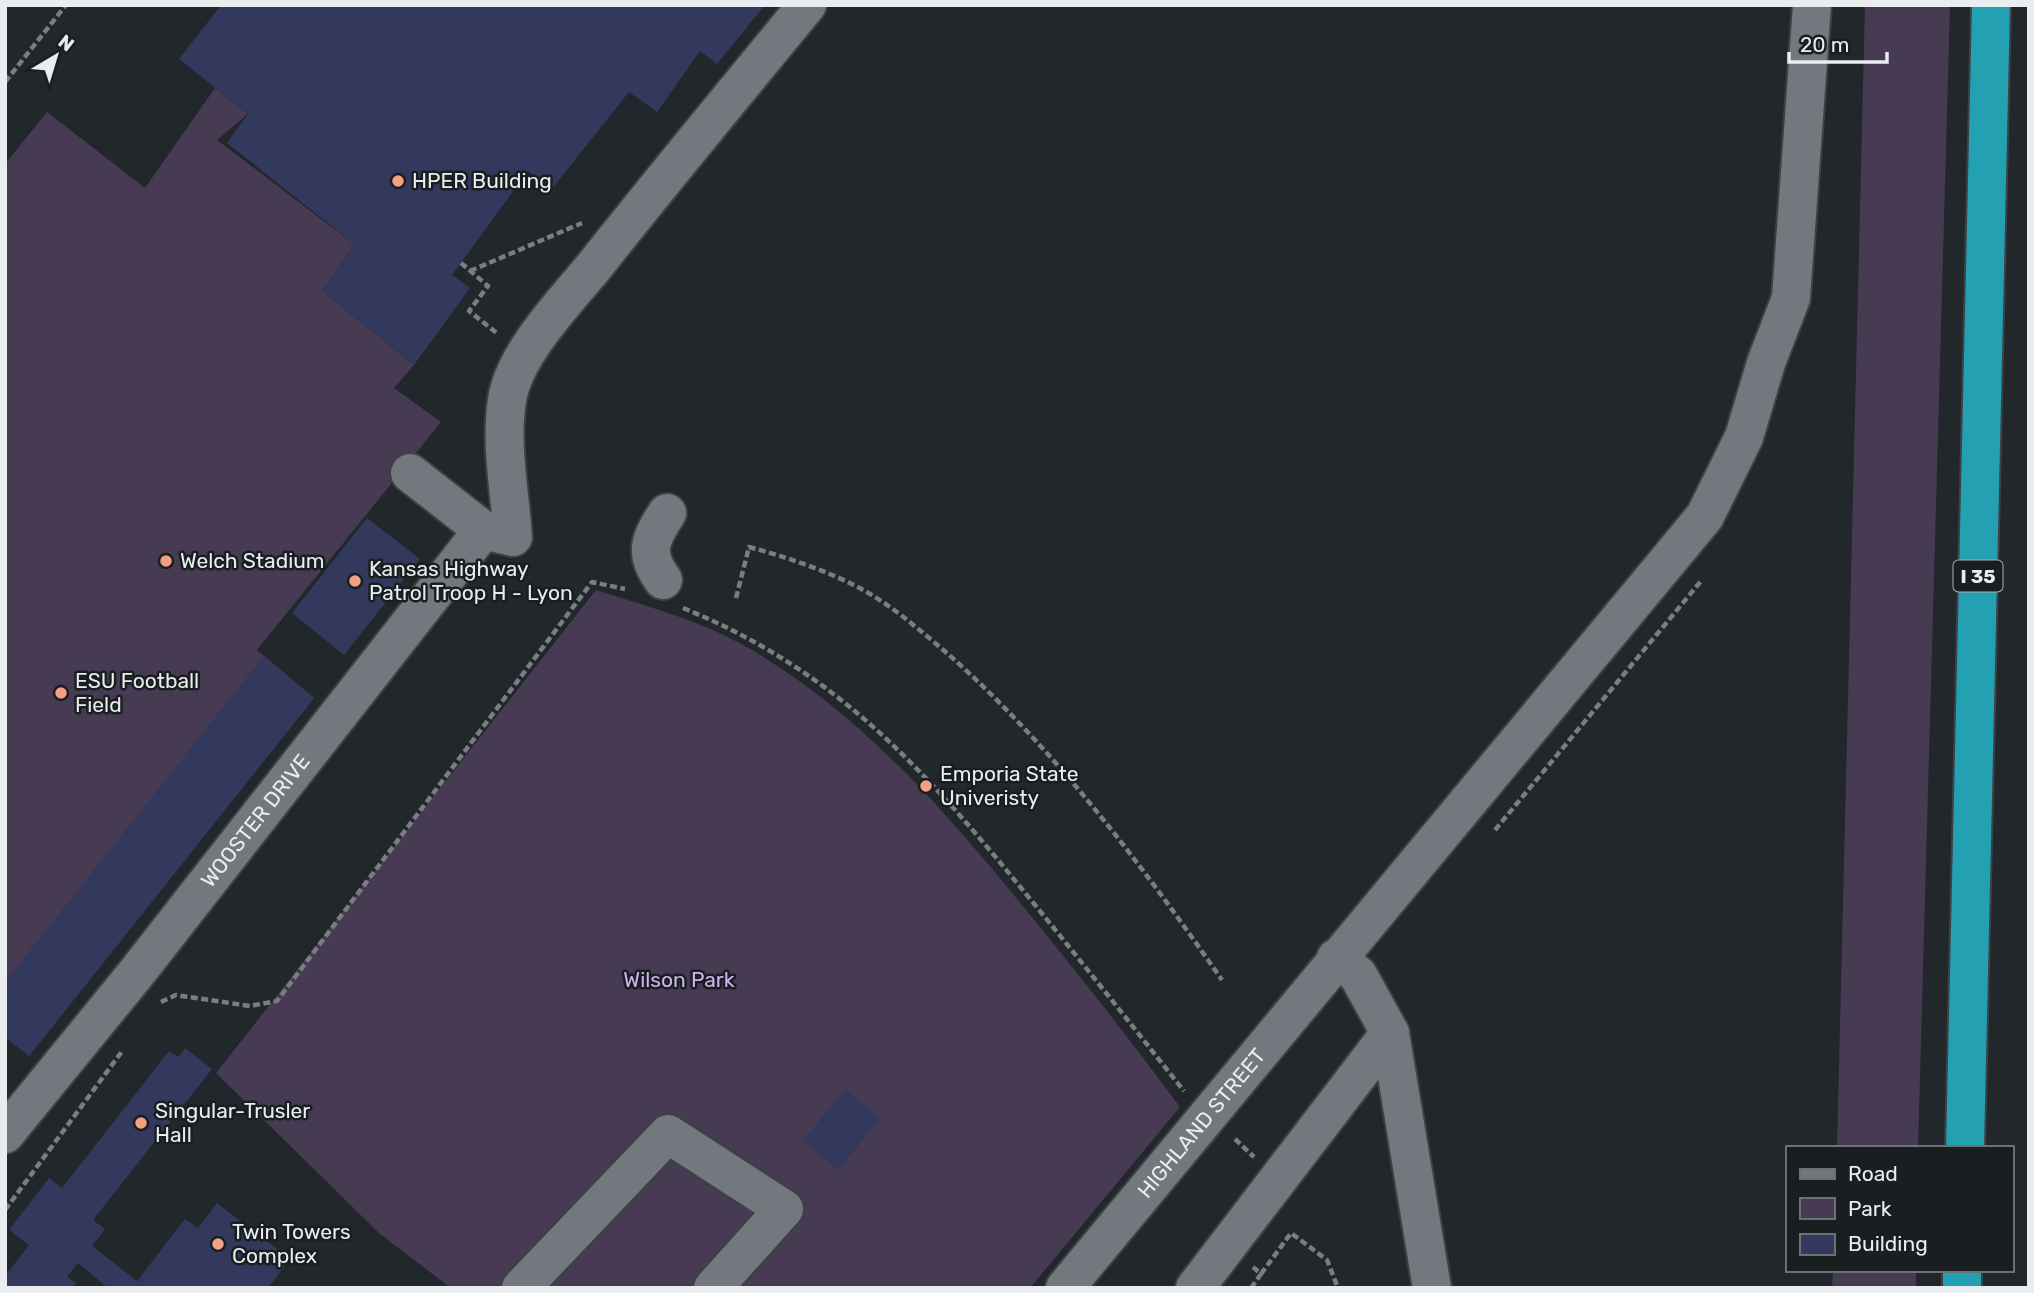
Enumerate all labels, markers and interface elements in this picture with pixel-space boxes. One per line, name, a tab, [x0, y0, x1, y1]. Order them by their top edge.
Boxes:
north arrow	[21, 21, 91, 91]
scale bar	[1789, 21, 1887, 65]
text: N	[54, 30, 79, 56]
text: 20 m	[1800, 32, 1849, 57]
place label: HPER Building	[412, 168, 552, 193]
marker: HPER Building	[390, 173, 406, 189]
place label: Welch Stadium	[180, 548, 325, 573]
marker: Welch Stadium	[158, 553, 174, 569]
place label: Kansas Highway Patrol Troop H - Lyon	[369, 556, 573, 605]
road number: I 35	[1954, 561, 2002, 592]
marker: Kansas Highway Patrol Troop H - Lyon	[347, 573, 363, 589]
place label: ESU Football Field	[75, 668, 199, 717]
marker: ESU Football Field	[53, 685, 69, 701]
street label: WOOSTER DRIVE	[195, 749, 315, 892]
place label: Emporia State Univeristy	[940, 761, 1079, 810]
marker: Emporia State Univeristy	[918, 778, 934, 794]
park label: Wilson Park	[623, 967, 735, 992]
street label: HIGHLAND STREET	[1132, 1043, 1270, 1203]
place label: Singular-Trusler Hall	[155, 1098, 310, 1147]
marker: Singular-Trusler Hall	[133, 1115, 149, 1131]
legend	[1786, 1146, 2013, 1272]
text: Road	[1848, 1161, 1898, 1186]
text: Park	[1848, 1196, 1892, 1221]
place label: Twin Towers Complex	[232, 1219, 351, 1268]
text: Building	[1848, 1231, 1928, 1256]
marker: Twin Towers Complex	[210, 1236, 226, 1252]

